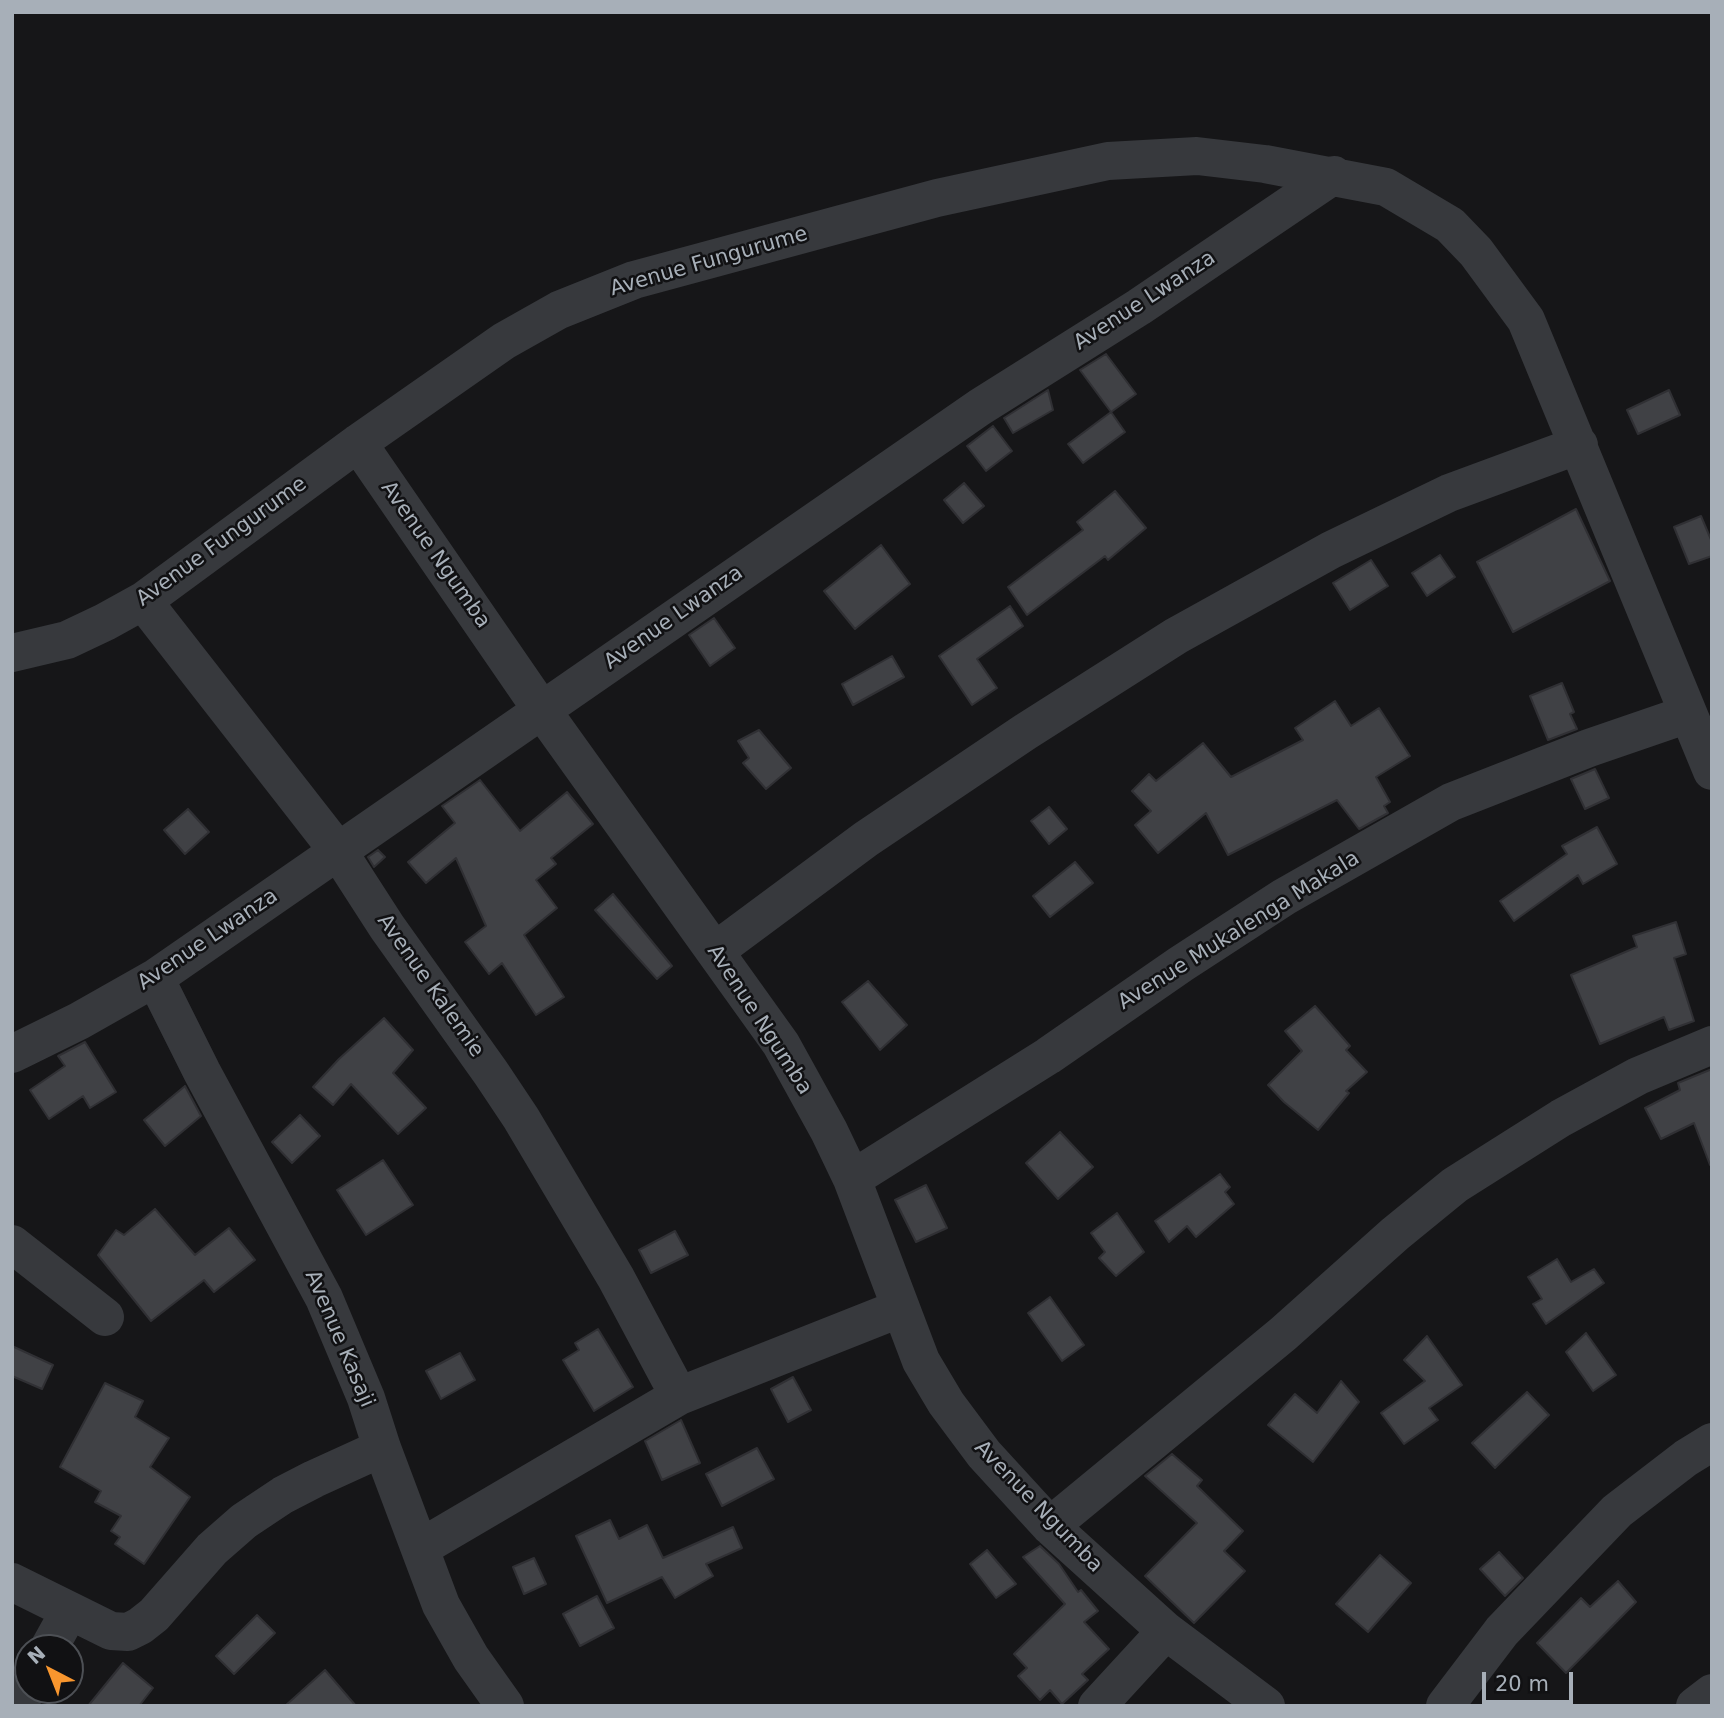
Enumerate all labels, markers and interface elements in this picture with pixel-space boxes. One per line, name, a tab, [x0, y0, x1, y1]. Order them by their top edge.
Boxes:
street label: Avenue Fungurume	[607, 222, 811, 302]
street label: Avenue Lwanza	[1070, 246, 1220, 356]
street label: Avenue Fungurume	[132, 472, 312, 612]
street label: Avenue Ngumba	[375, 477, 495, 633]
street label: Avenue Lwanza	[600, 561, 748, 675]
street label: Avenue Mukalenga Makala	[1114, 846, 1364, 1016]
street label: Avenue Lwanza	[133, 884, 283, 996]
street label: Avenue Kalemie	[371, 910, 489, 1062]
street label: Avenue Ngumba	[701, 940, 817, 1100]
street label: Avenue Kasaji	[299, 1267, 379, 1411]
street label: Avenue Ngumba	[969, 1436, 1107, 1578]
north arrow	[14, 1634, 84, 1704]
text: N	[23, 1641, 50, 1668]
scale bar	[1486, 1658, 1577, 1702]
text: 20 m	[1495, 1672, 1549, 1696]

